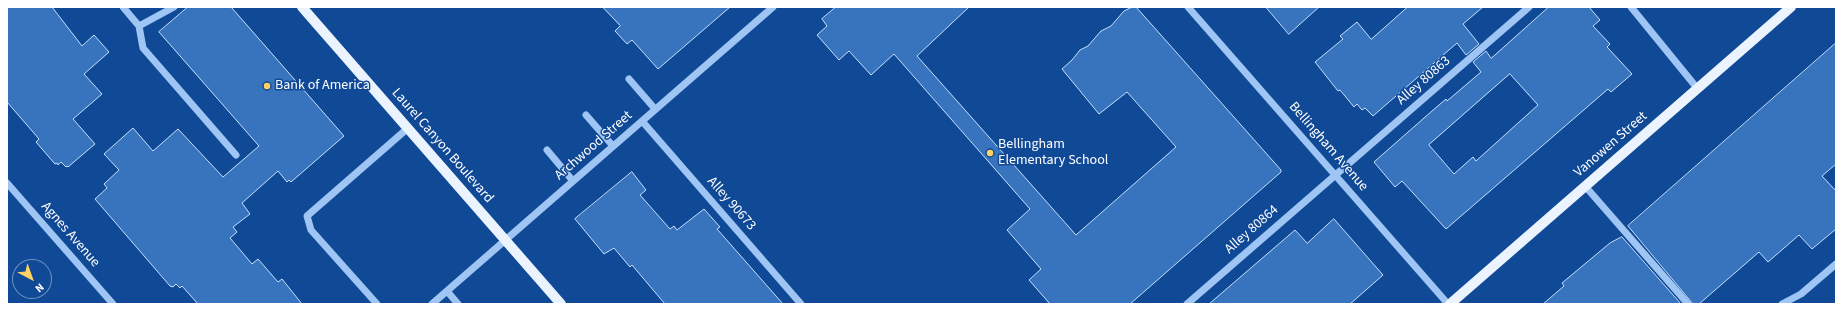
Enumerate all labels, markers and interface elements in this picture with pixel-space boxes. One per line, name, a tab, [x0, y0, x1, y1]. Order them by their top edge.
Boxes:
street label: Alley 80863	[1394, 53, 1454, 109]
place label: Bank of America	[275, 78, 370, 94]
marker: Bank of America	[262, 81, 272, 91]
street label: Laurel Canyon Boulevard	[388, 85, 496, 207]
street label: Bellingham Avenue	[1285, 99, 1371, 195]
street label: Archwood Street	[552, 108, 636, 184]
street label: Vanowen Street	[1571, 109, 1651, 181]
place label: Bellingham Elementary School	[998, 137, 1108, 170]
marker: Bellingham Elementary School	[985, 148, 995, 158]
street label: Alley 90673	[703, 174, 759, 234]
street label: Agnes Avenue	[37, 199, 103, 271]
street label: Alley 80864	[1222, 202, 1282, 258]
north arrow	[12, 259, 52, 299]
text: N	[32, 280, 47, 296]

